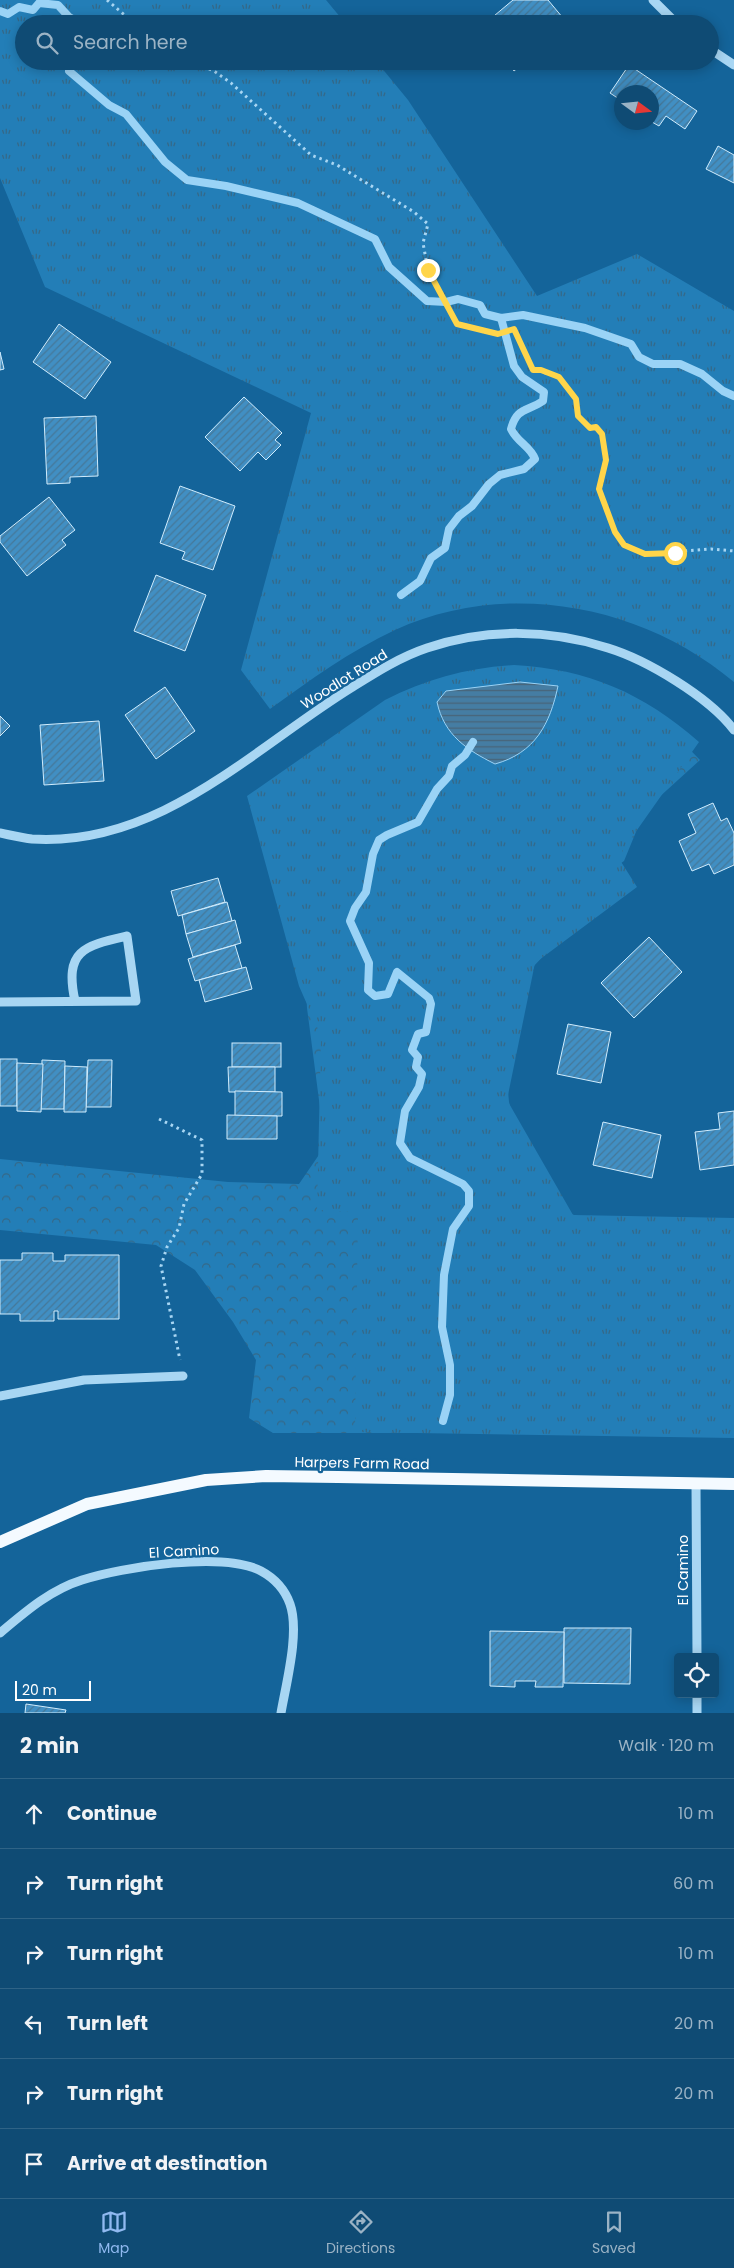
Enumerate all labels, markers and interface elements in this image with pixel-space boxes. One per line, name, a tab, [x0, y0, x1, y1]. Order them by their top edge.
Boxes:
search box	[15, 15, 719, 70]
icon: search	[33, 29, 61, 57]
text: Search here	[73, 29, 187, 56]
north arrow	[614, 85, 659, 130]
route end	[417, 259, 440, 282]
route start	[664, 542, 687, 565]
street label: Woodlot Road	[297, 644, 391, 714]
street label: Harpers Farm Road	[294, 1452, 430, 1474]
street label: El Camino	[673, 1535, 693, 1605]
street label: El Camino	[148, 1539, 220, 1563]
map controls	[674, 1653, 719, 1698]
button: locate	[674, 1653, 719, 1698]
scale bar	[15, 1678, 91, 1701]
text: 20 m	[22, 1680, 57, 1700]
text: 2 min	[20, 1731, 79, 1760]
text: Walk · 120 m	[618, 1734, 714, 1757]
icon: ahead	[20, 1800, 48, 1828]
text: Continue	[67, 1800, 157, 1827]
text: 10 m	[678, 1802, 714, 1825]
icon: right	[20, 1870, 48, 1898]
text: Turn right	[67, 1870, 163, 1897]
text: 60 m	[673, 1872, 714, 1895]
icon: right	[20, 1940, 48, 1968]
text: Turn right	[67, 1940, 163, 1967]
text: 10 m	[678, 1942, 714, 1965]
icon: left	[20, 2010, 48, 2038]
text: Turn left	[67, 2010, 148, 2037]
text: 20 m	[674, 2012, 714, 2035]
icon: right	[20, 2080, 48, 2108]
text: Turn right	[67, 2080, 163, 2107]
text: 20 m	[674, 2082, 714, 2105]
icon: arrive	[20, 2150, 48, 2178]
text: Arrive at destination	[67, 2150, 268, 2177]
tab: Map	[98, 2208, 129, 2259]
tab: Directions	[326, 2208, 395, 2259]
tab: Saved	[592, 2208, 636, 2259]

